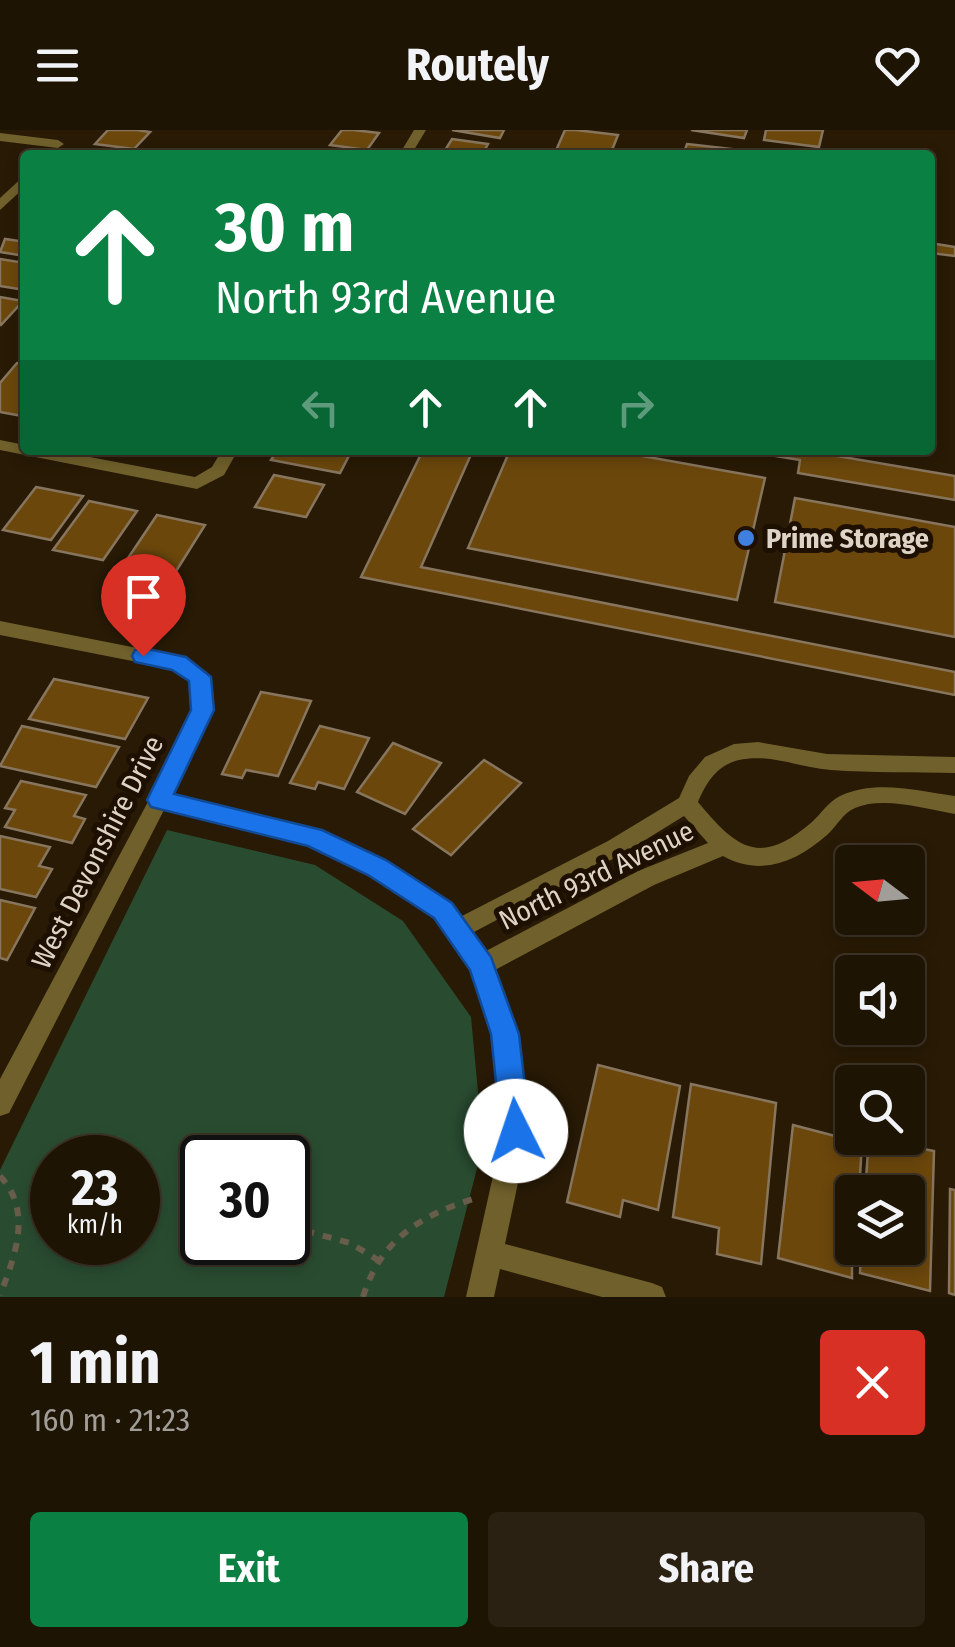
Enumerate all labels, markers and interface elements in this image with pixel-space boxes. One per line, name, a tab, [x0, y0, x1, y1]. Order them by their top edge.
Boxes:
icon: menu	[30, 38, 85, 93]
text: Routely	[406, 38, 549, 92]
icon: heart	[870, 38, 925, 93]
text: 30 m	[215, 186, 354, 270]
icon: ahead	[50, 190, 180, 320]
text: North 93rd Avenue	[215, 271, 556, 325]
icon: left	[293, 380, 348, 435]
icon: ahead	[398, 380, 453, 435]
icon: ahead	[503, 380, 558, 435]
icon: right	[608, 380, 663, 435]
place label: Prime Storage	[766, 522, 929, 555]
marker: Prime Storage	[735, 527, 757, 549]
pin	[101, 554, 186, 657]
icon: arrive	[116, 569, 171, 624]
street label: West Devonshire Drive	[25, 730, 170, 974]
street label: North 93rd Avenue	[494, 814, 699, 937]
north arrow	[835, 845, 925, 935]
map controls	[835, 845, 925, 1265]
button: sound	[835, 955, 925, 1045]
button: search	[835, 1065, 925, 1155]
position arrow	[464, 1079, 568, 1183]
speed limit sign: 30	[180, 1135, 310, 1265]
text: 23	[72, 1158, 118, 1218]
button: layers	[835, 1175, 925, 1265]
text: km/h	[67, 1210, 123, 1240]
text: 1 min	[30, 1327, 161, 1399]
button: close	[820, 1330, 925, 1435]
text: 160 m · 21:23	[30, 1401, 190, 1439]
button: Exit	[30, 1512, 468, 1627]
button: Share	[488, 1512, 925, 1627]

